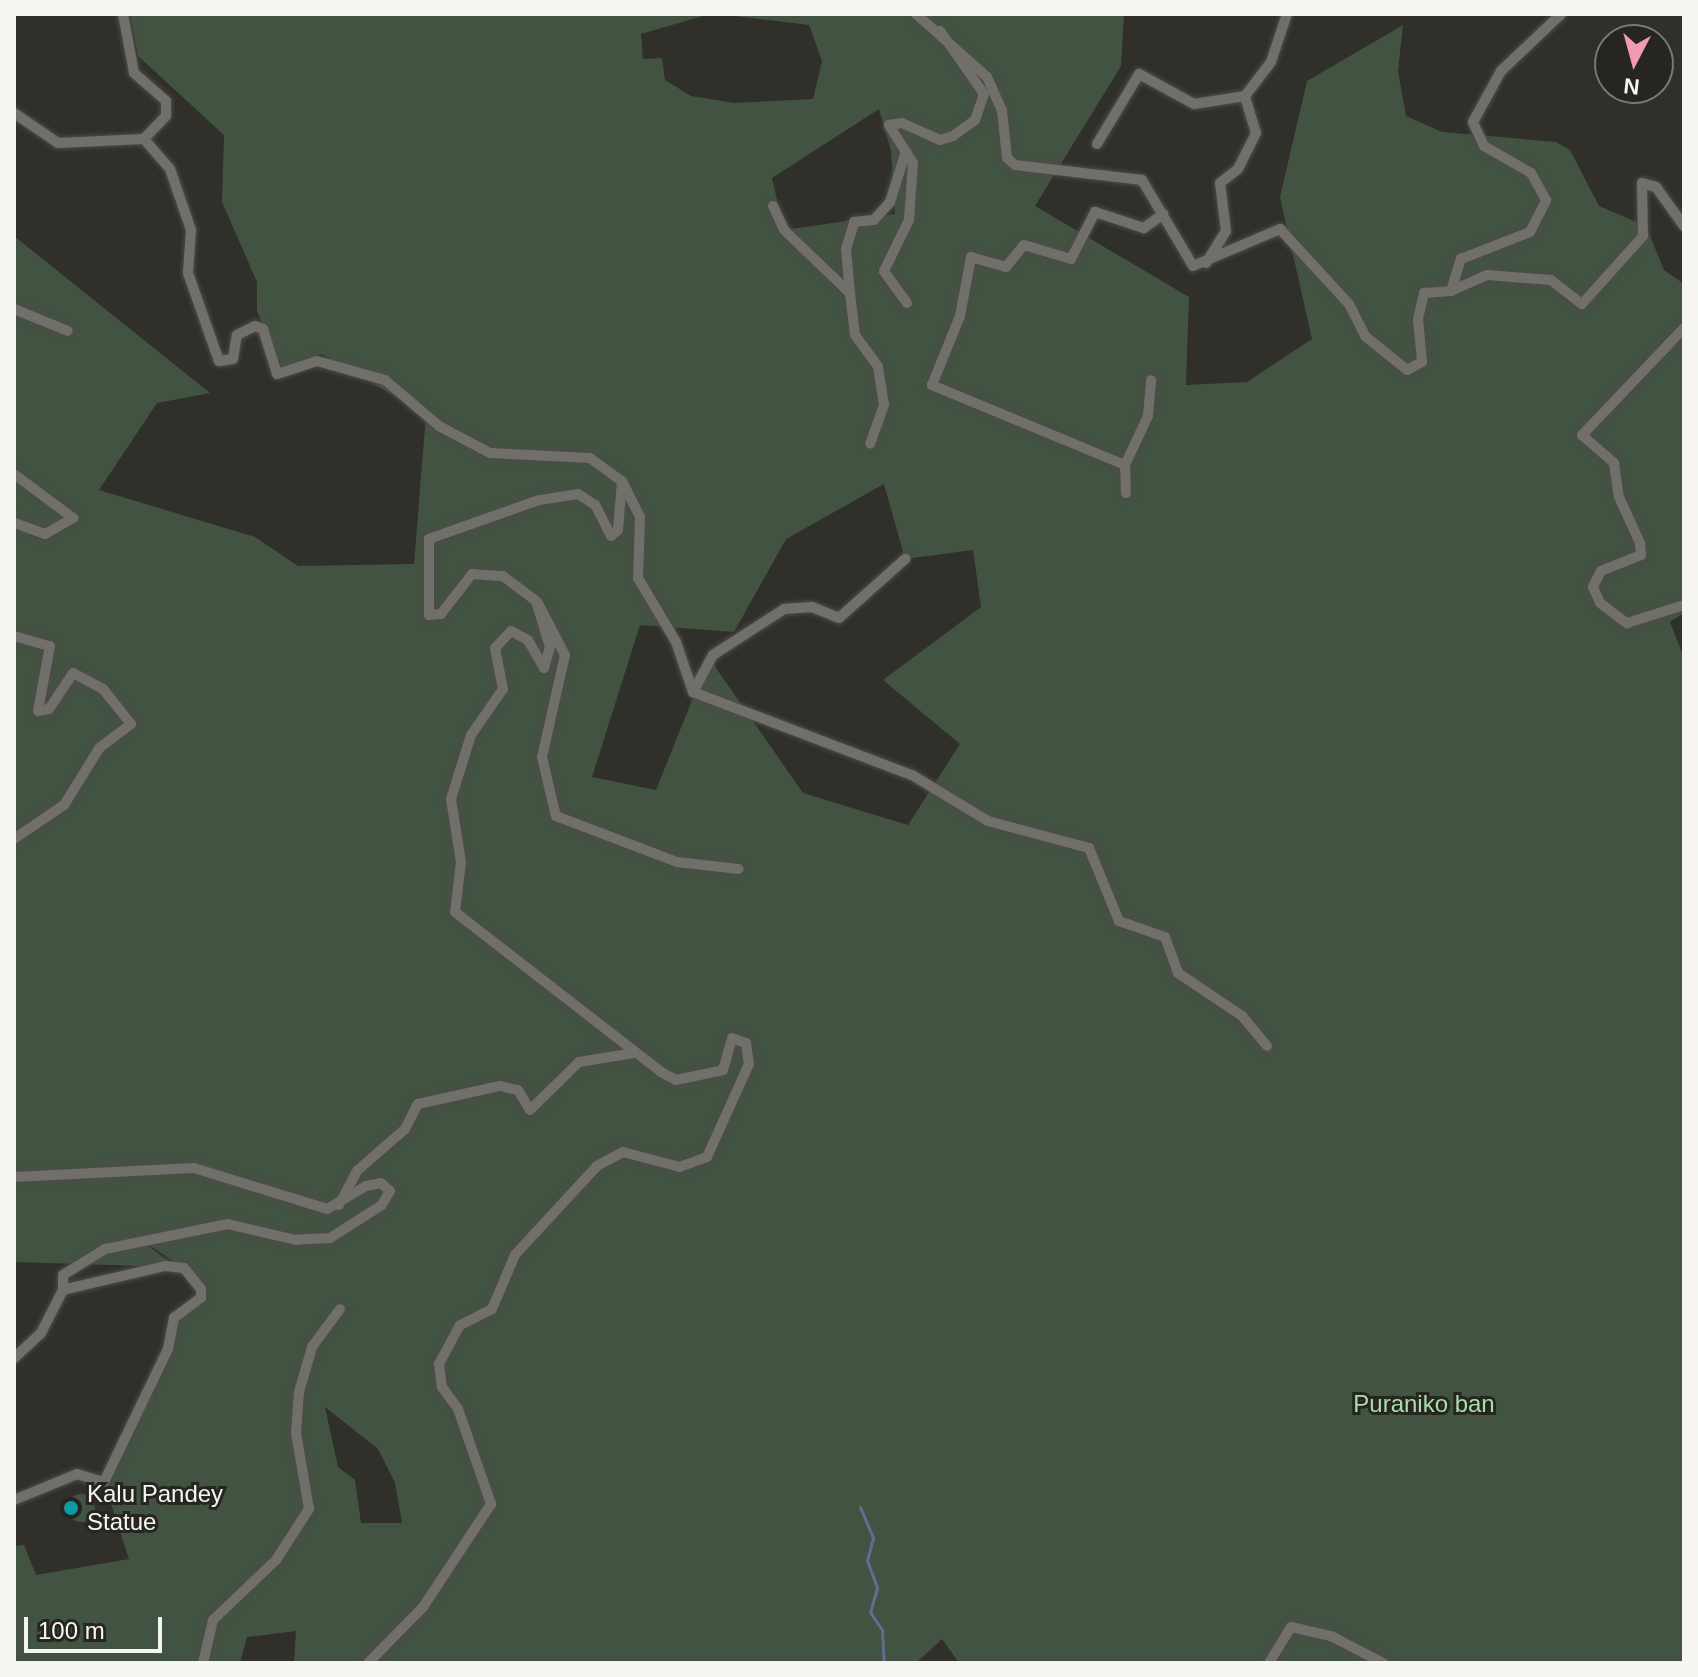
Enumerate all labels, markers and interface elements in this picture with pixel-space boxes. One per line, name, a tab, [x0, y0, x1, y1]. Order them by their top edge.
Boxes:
north arrow	[1594, 24, 1674, 104]
text: N	[1622, 73, 1641, 100]
park label: Puraniko ban	[1353, 1390, 1495, 1418]
place label: Kalu Pandey Statue	[87, 1480, 223, 1536]
marker: Kalu Pandey Statue	[62, 1499, 80, 1517]
scale bar	[28, 1601, 166, 1651]
text: 100 m	[38, 1617, 105, 1644]

